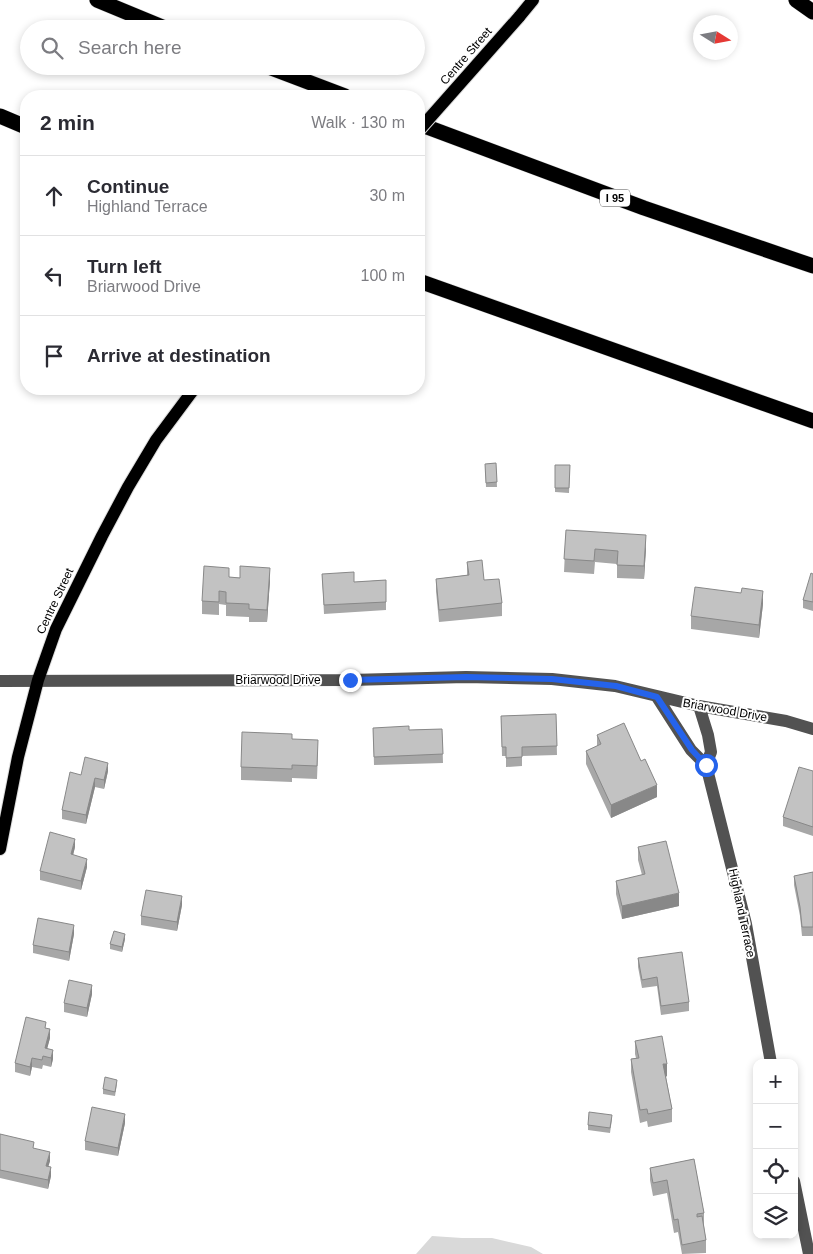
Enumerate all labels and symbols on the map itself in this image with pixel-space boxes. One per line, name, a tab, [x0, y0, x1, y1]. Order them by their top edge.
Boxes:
north arrow	[693, 15, 738, 60]
street label: Centre Street	[437, 24, 495, 88]
road number: I 95	[600, 190, 630, 207]
street label: Centre Street	[34, 565, 77, 636]
route end	[339, 669, 362, 692]
street label: Briarwood Drive	[235, 673, 321, 687]
street label: Briarwood Drive	[682, 696, 769, 724]
route start	[695, 754, 718, 777]
street label: Highland Terrace	[726, 867, 758, 959]

